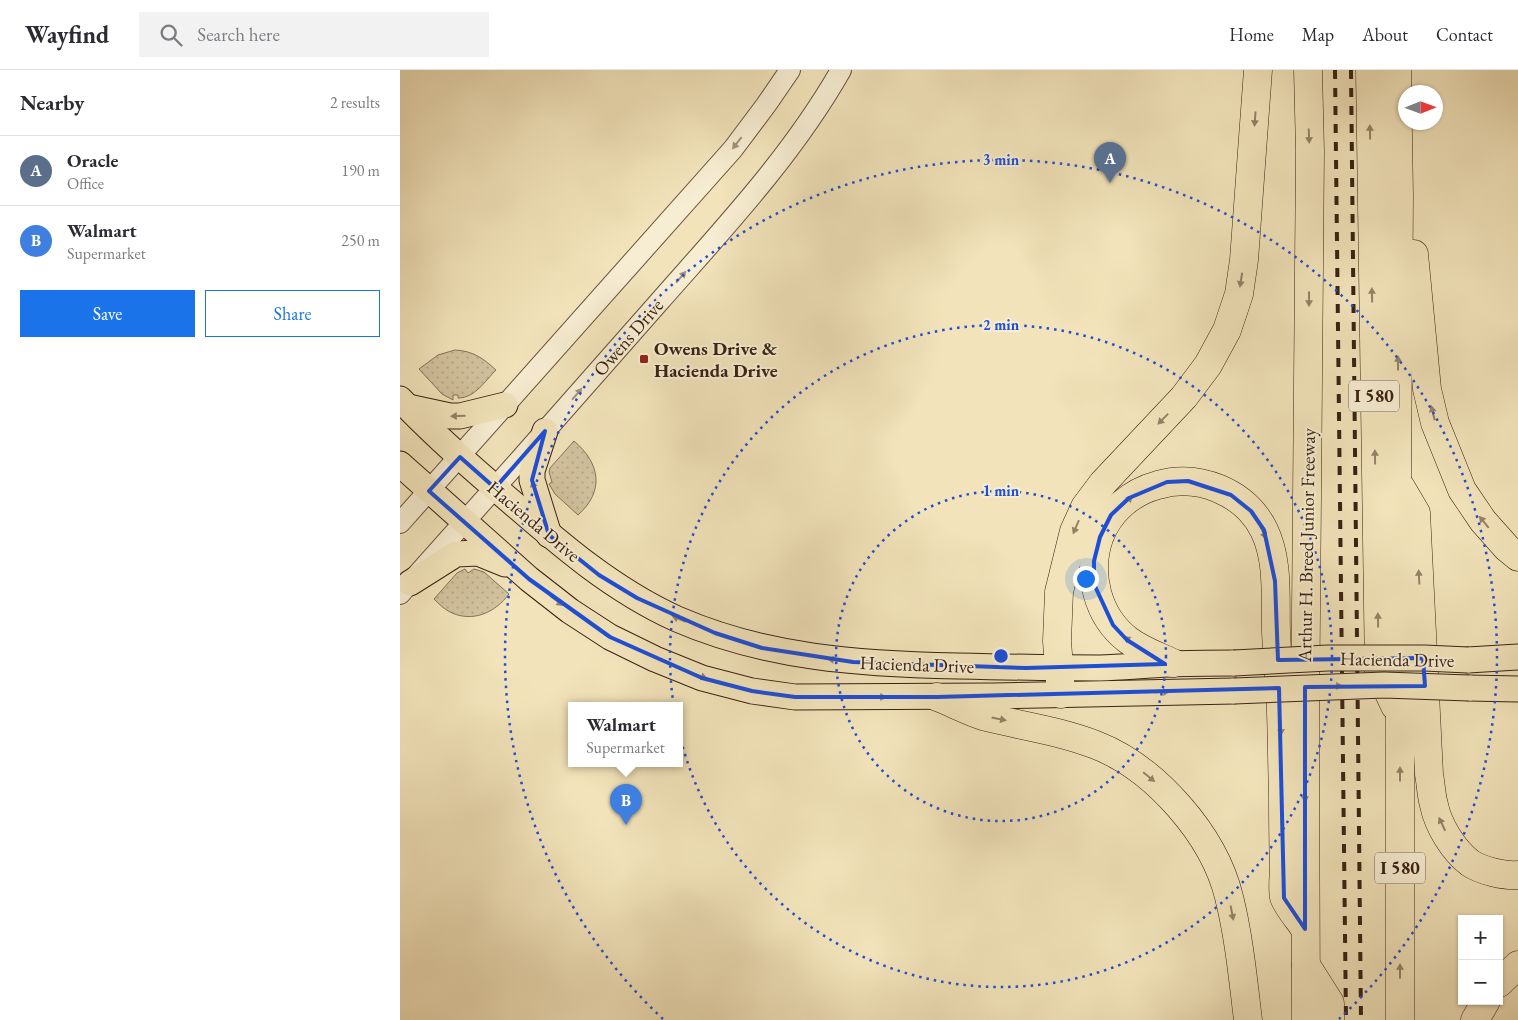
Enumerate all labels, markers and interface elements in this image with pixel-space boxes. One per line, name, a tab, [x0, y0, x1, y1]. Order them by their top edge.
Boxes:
search box	[139, 12, 489, 57]
text: Wayfind	[25, 19, 109, 50]
icon: search	[157, 21, 185, 49]
text: Search here	[197, 22, 280, 47]
text: Home	[1229, 23, 1274, 46]
text: Map	[1302, 23, 1334, 46]
text: About	[1362, 23, 1408, 46]
text: Contact	[1436, 23, 1493, 46]
north arrow	[1398, 85, 1443, 130]
text: Nearby	[20, 89, 84, 116]
text: 2 results	[330, 92, 380, 113]
one-way arrow	[1250, 111, 1258, 127]
one-way arrow	[1366, 124, 1374, 140]
one-way arrow	[1306, 128, 1314, 144]
one-way arrow	[731, 136, 742, 149]
pin: A	[1094, 142, 1126, 183]
text: Oracle	[67, 148, 118, 173]
text: 3 min	[983, 150, 1020, 169]
text: A	[30, 160, 42, 181]
text: 190 m	[341, 160, 380, 181]
text: Office	[67, 173, 104, 194]
text: Walmart	[67, 218, 137, 243]
text: B	[31, 230, 41, 251]
text: 250 m	[341, 230, 380, 251]
text: Supermarket	[67, 243, 146, 264]
one-way arrow	[675, 271, 686, 284]
one-way arrow	[1236, 273, 1244, 289]
one-way arrow	[1368, 287, 1376, 303]
button: Save	[20, 290, 195, 337]
button: Share	[205, 290, 380, 337]
one-way arrow	[1305, 291, 1313, 307]
street label: Owens Drive	[588, 293, 669, 381]
text: 2 min	[983, 315, 1020, 334]
place label: Owens Drive & Hacienda Drive	[654, 336, 778, 383]
marker: Owens Drive & Hacienda Drive	[638, 353, 650, 365]
one-way arrow	[1394, 355, 1402, 371]
road number: I 580	[1349, 380, 1399, 412]
one-way arrow	[572, 388, 583, 401]
one-way arrow	[1429, 405, 1437, 421]
one-way arrow	[450, 412, 466, 420]
one-way arrow	[1157, 413, 1169, 425]
street label: Arthur H. Breed Junior Freeway	[1292, 427, 1321, 663]
one-way arrow	[1371, 449, 1379, 465]
street label: Hacienda Drive	[482, 475, 586, 568]
one-way arrow	[530, 481, 538, 496]
text: 1 min	[983, 481, 1020, 500]
one-way arrow	[1120, 495, 1133, 506]
one-way arrow	[1479, 516, 1490, 529]
one-way arrow	[1072, 520, 1080, 534]
one-way arrow	[1259, 525, 1268, 540]
your location	[1073, 566, 1099, 592]
one-way arrow	[1415, 568, 1423, 584]
one-way arrow	[550, 596, 563, 606]
one-way arrow	[1374, 612, 1382, 628]
one-way arrow	[672, 615, 686, 623]
one-way arrow	[1123, 636, 1137, 646]
street label: Hacienda Drive	[1340, 646, 1454, 673]
centre of rings	[992, 647, 1010, 665]
street label: Hacienda Drive	[859, 650, 975, 679]
one-way arrow	[826, 655, 842, 663]
one-way arrow	[692, 673, 707, 680]
one-way arrow	[1328, 682, 1344, 690]
one-way arrow	[1155, 688, 1171, 696]
one-way arrow	[871, 693, 887, 701]
popup	[568, 702, 683, 767]
text: Walmart	[586, 712, 656, 737]
one-way arrow	[991, 715, 1007, 723]
one-way arrow	[1278, 720, 1286, 736]
text: Supermarket	[586, 737, 665, 758]
one-way arrow	[1396, 766, 1404, 782]
one-way arrow	[1142, 772, 1155, 783]
pin: B	[610, 784, 642, 825]
one-way arrow	[1301, 787, 1309, 803]
one-way arrow	[1438, 817, 1446, 832]
road number: I 580	[1375, 852, 1425, 884]
one-way arrow	[1229, 905, 1237, 921]
map controls	[1458, 915, 1503, 1005]
button: +	[1458, 915, 1503, 960]
button: −	[1458, 960, 1503, 1005]
one-way arrow	[1396, 963, 1404, 979]

